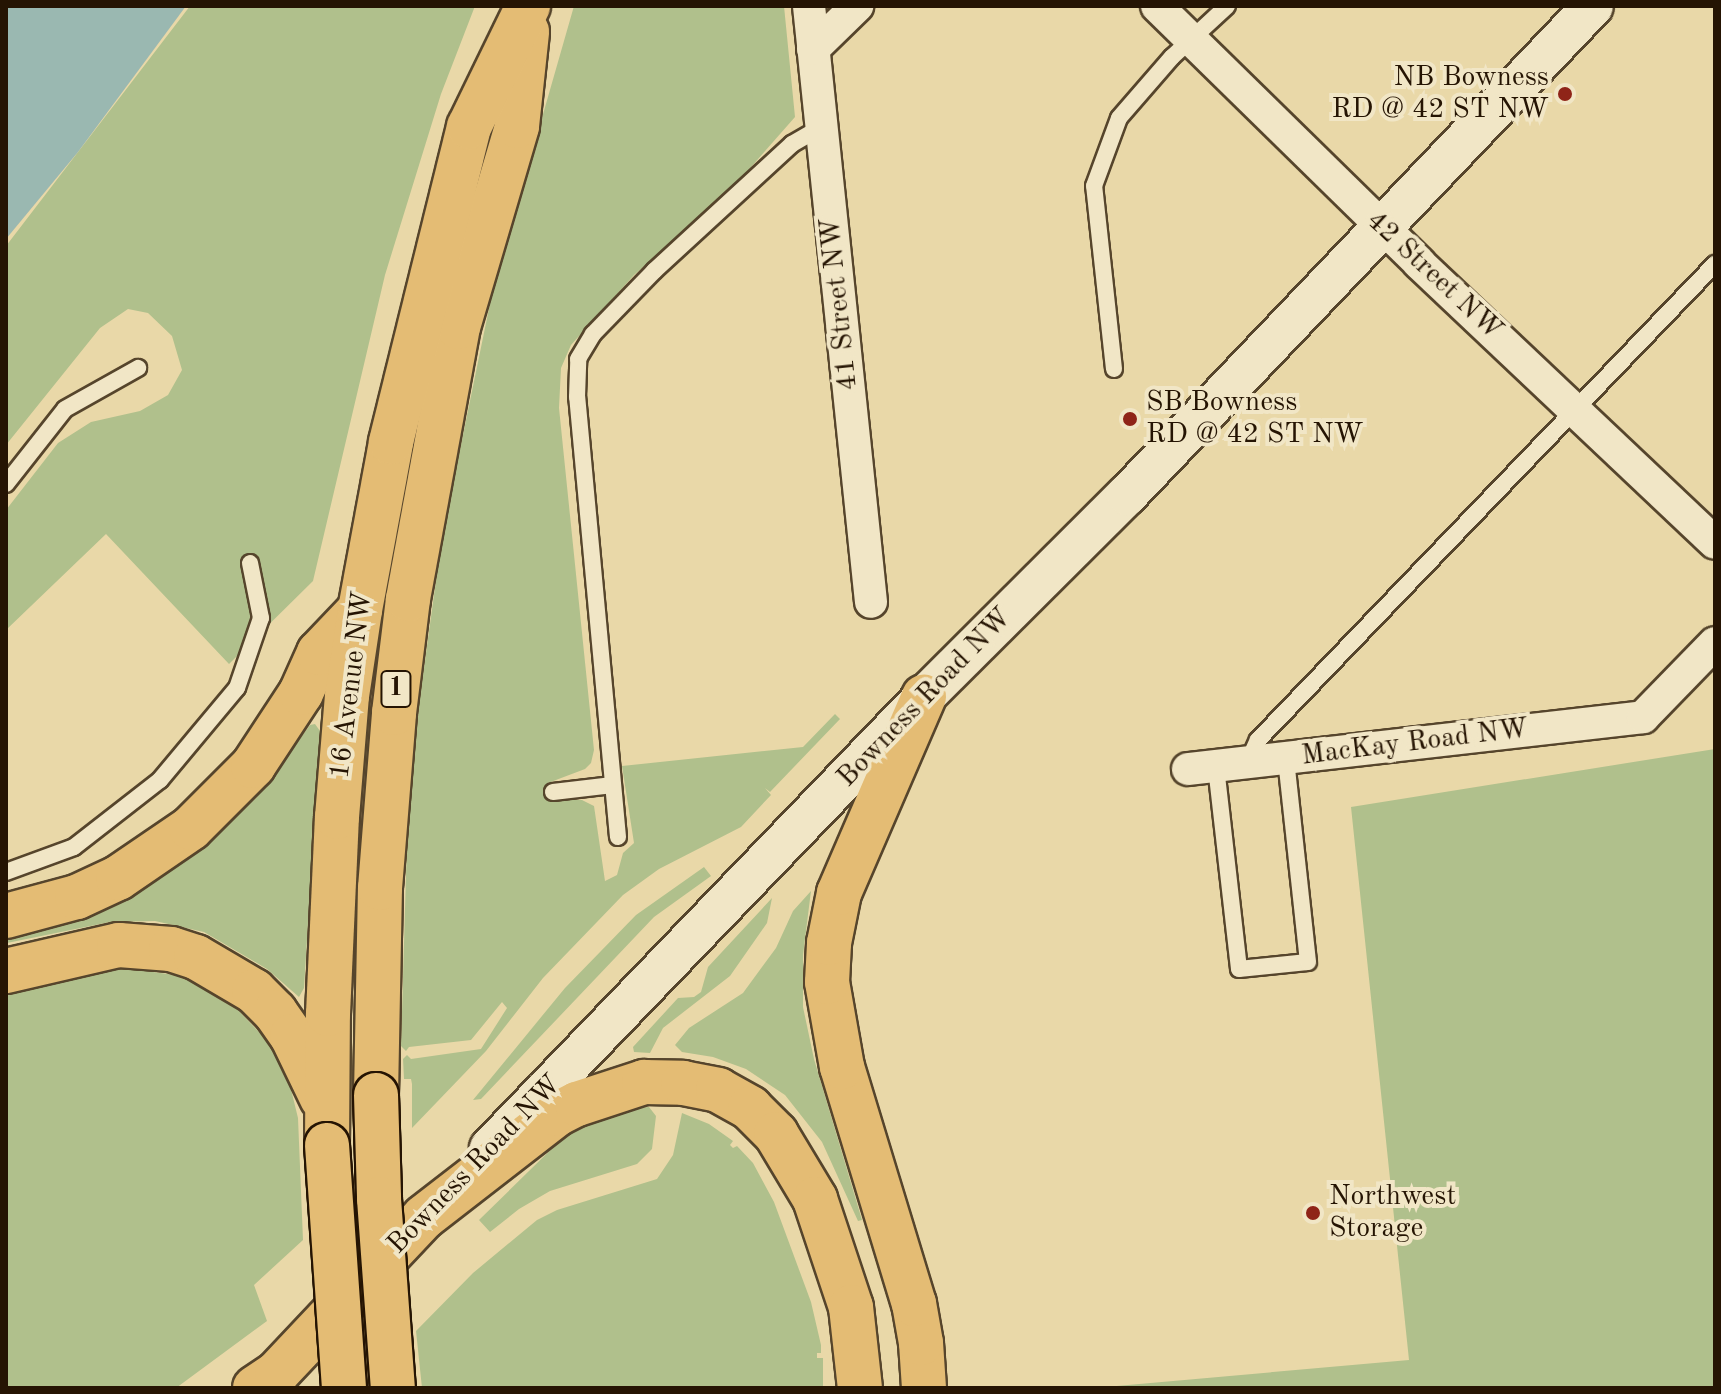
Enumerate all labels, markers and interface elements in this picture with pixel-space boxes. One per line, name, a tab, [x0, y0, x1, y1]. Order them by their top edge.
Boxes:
place label: NB Bowness RD @ 42 ST NW	[1331, 61, 1549, 127]
marker: NB Bowness RD @ 42 ST NW	[1556, 85, 1574, 103]
street label: 42 Street NW	[1359, 204, 1509, 348]
street label: 41 Street NW	[814, 216, 866, 392]
place label: SB Bowness RD @ 42 ST NW	[1146, 386, 1364, 452]
marker: SB Bowness RD @ 42 ST NW	[1121, 410, 1139, 428]
street label: 16 Avenue NW	[324, 589, 380, 781]
street label: Bowness Road NW	[831, 601, 1019, 795]
road number: 1	[380, 667, 412, 711]
street label: MacKay Road NW	[1300, 712, 1530, 774]
street label: Bowness Road NW	[381, 1068, 569, 1262]
place label: Northwest Storage	[1329, 1180, 1456, 1246]
marker: Northwest Storage	[1304, 1204, 1322, 1222]

